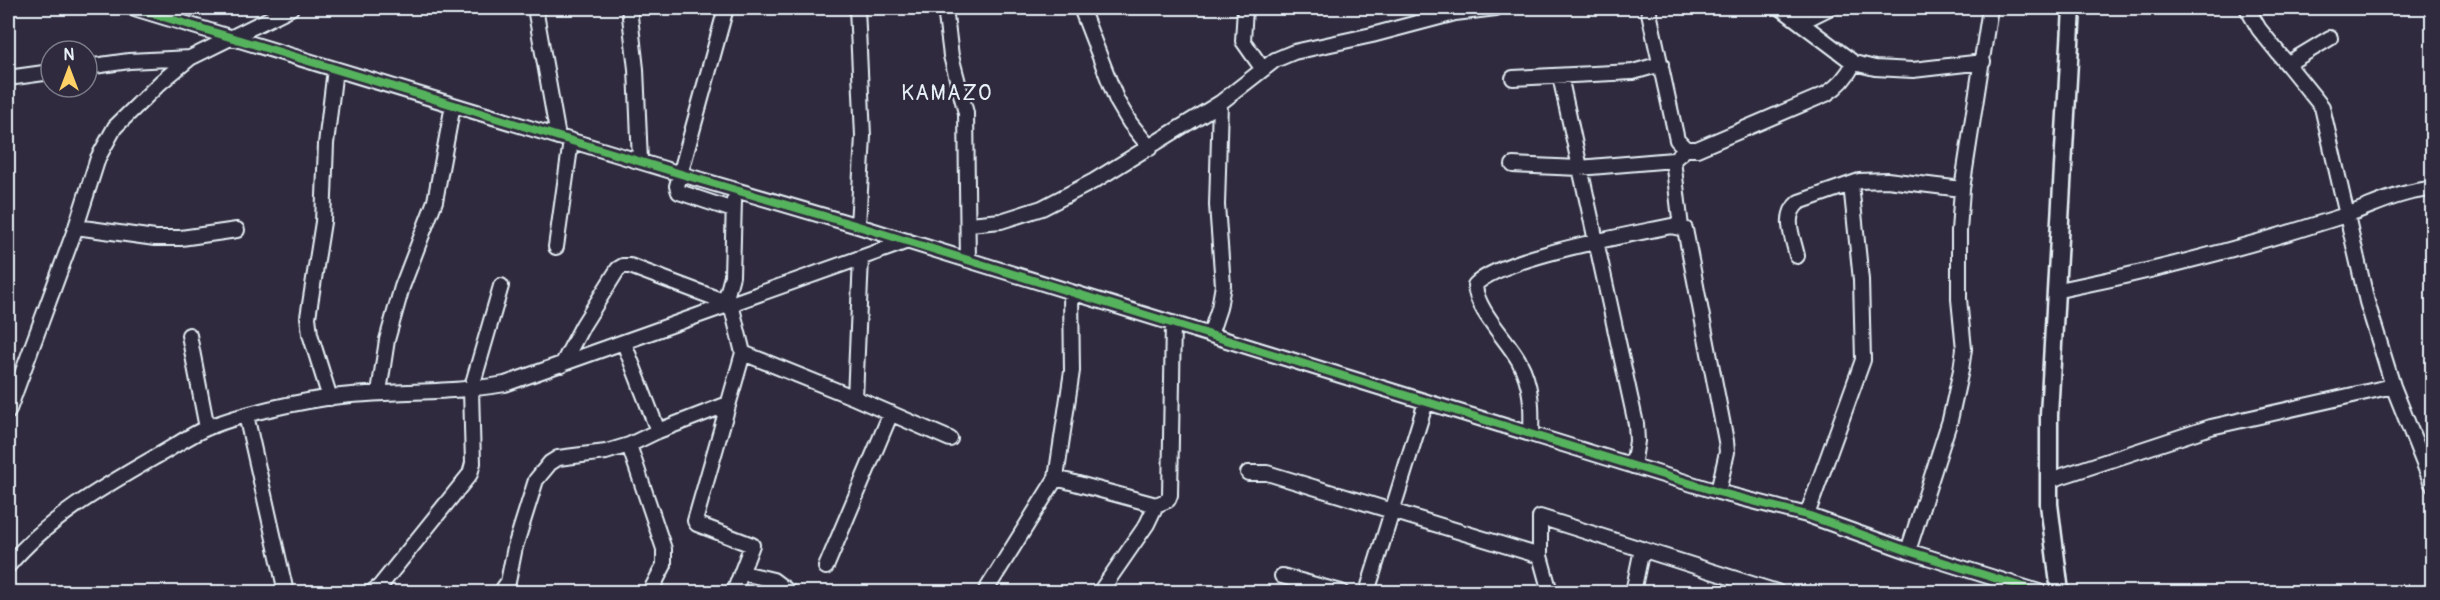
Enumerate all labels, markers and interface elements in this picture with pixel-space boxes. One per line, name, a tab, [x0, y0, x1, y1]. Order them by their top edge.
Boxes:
north arrow	[39, 39, 99, 99]
text: N	[64, 45, 75, 65]
district label: KAMAZO	[901, 80, 993, 107]

